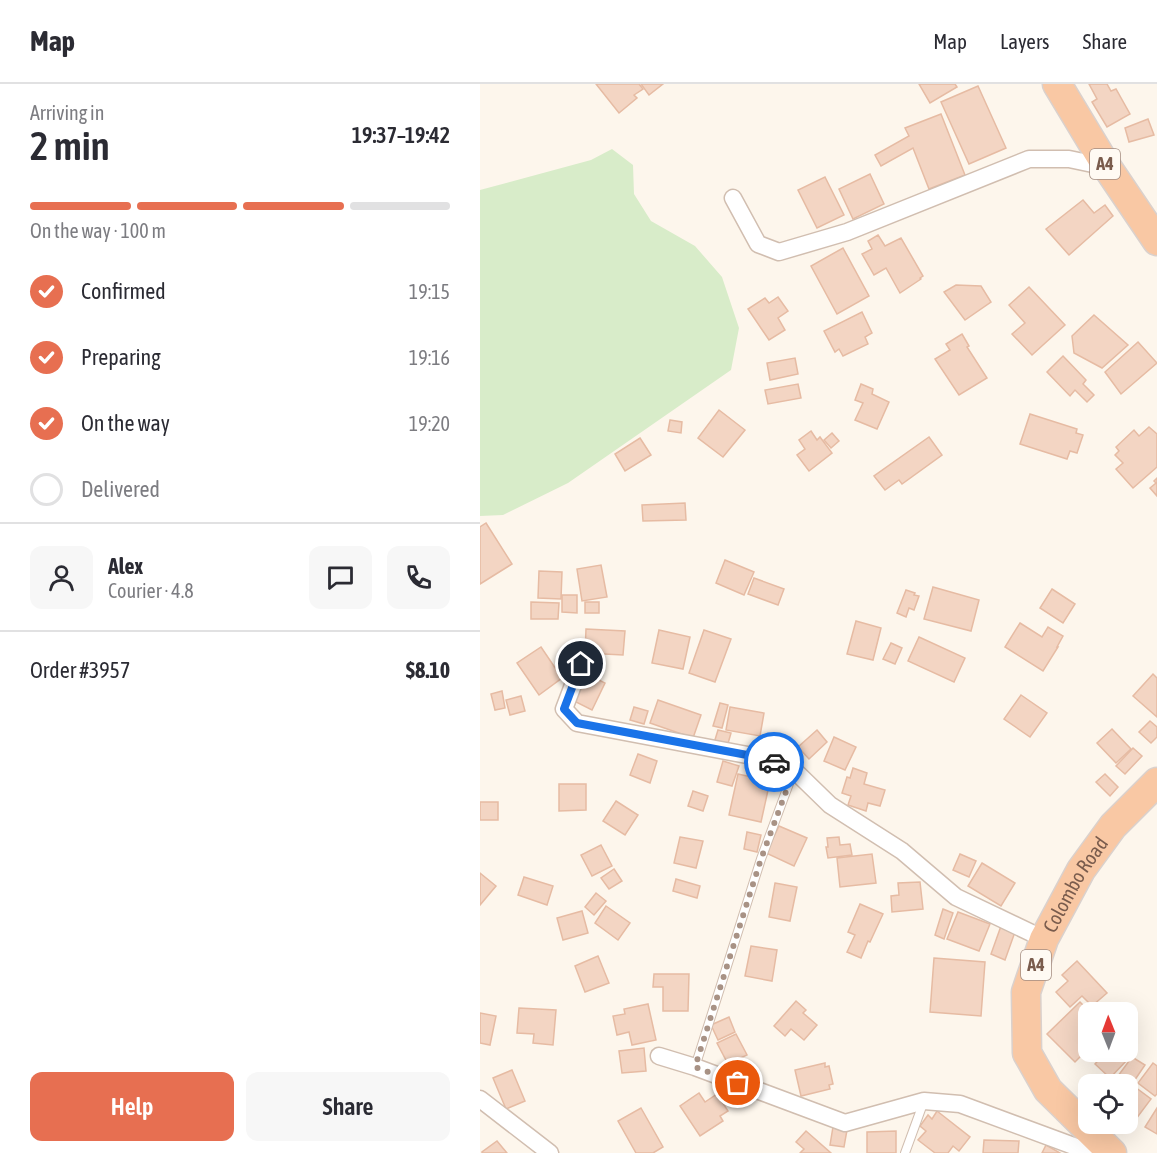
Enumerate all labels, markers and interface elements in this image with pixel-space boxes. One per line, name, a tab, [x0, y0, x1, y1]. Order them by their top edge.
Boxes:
text: Map	[30, 25, 75, 57]
text: Map	[933, 29, 967, 53]
text: Layers	[1000, 29, 1050, 53]
text: Share	[1083, 29, 1127, 53]
text: Arriving in	[30, 101, 104, 124]
text: 19:37–19:42	[352, 122, 450, 148]
text: 2 min	[30, 124, 110, 168]
road number: A4	[1090, 149, 1120, 179]
text: On the way · 100 m	[30, 219, 166, 242]
icon: check	[30, 275, 63, 308]
text: Confirmed	[81, 278, 166, 304]
text: 19:15	[409, 280, 450, 303]
icon: check	[30, 341, 63, 374]
text: Preparing	[81, 344, 161, 370]
text: 19:16	[409, 346, 450, 369]
icon: check	[30, 407, 63, 440]
text: On the way	[81, 410, 170, 436]
text: 19:20	[409, 412, 450, 435]
text: Delivered	[81, 476, 160, 502]
button: person	[30, 546, 93, 609]
button: chat	[309, 546, 372, 609]
button: phone	[387, 546, 450, 609]
text: Alex	[108, 553, 143, 579]
text: Courier · 4.8	[108, 579, 194, 602]
pin	[555, 638, 606, 689]
icon: home	[564, 647, 597, 680]
text: Order #3957	[30, 657, 130, 683]
text: $8.10	[406, 657, 450, 683]
courier	[744, 732, 804, 792]
icon: car	[758, 746, 791, 779]
street label: Colombo Road	[1038, 832, 1112, 936]
road number: A4	[1021, 950, 1051, 980]
north arrow	[1078, 1002, 1138, 1062]
map controls	[1078, 1002, 1138, 1134]
pin	[712, 1057, 763, 1108]
icon: bag	[721, 1066, 754, 1099]
button: Help	[30, 1072, 234, 1141]
button: Share	[246, 1072, 450, 1141]
button: locate	[1078, 1074, 1138, 1134]

